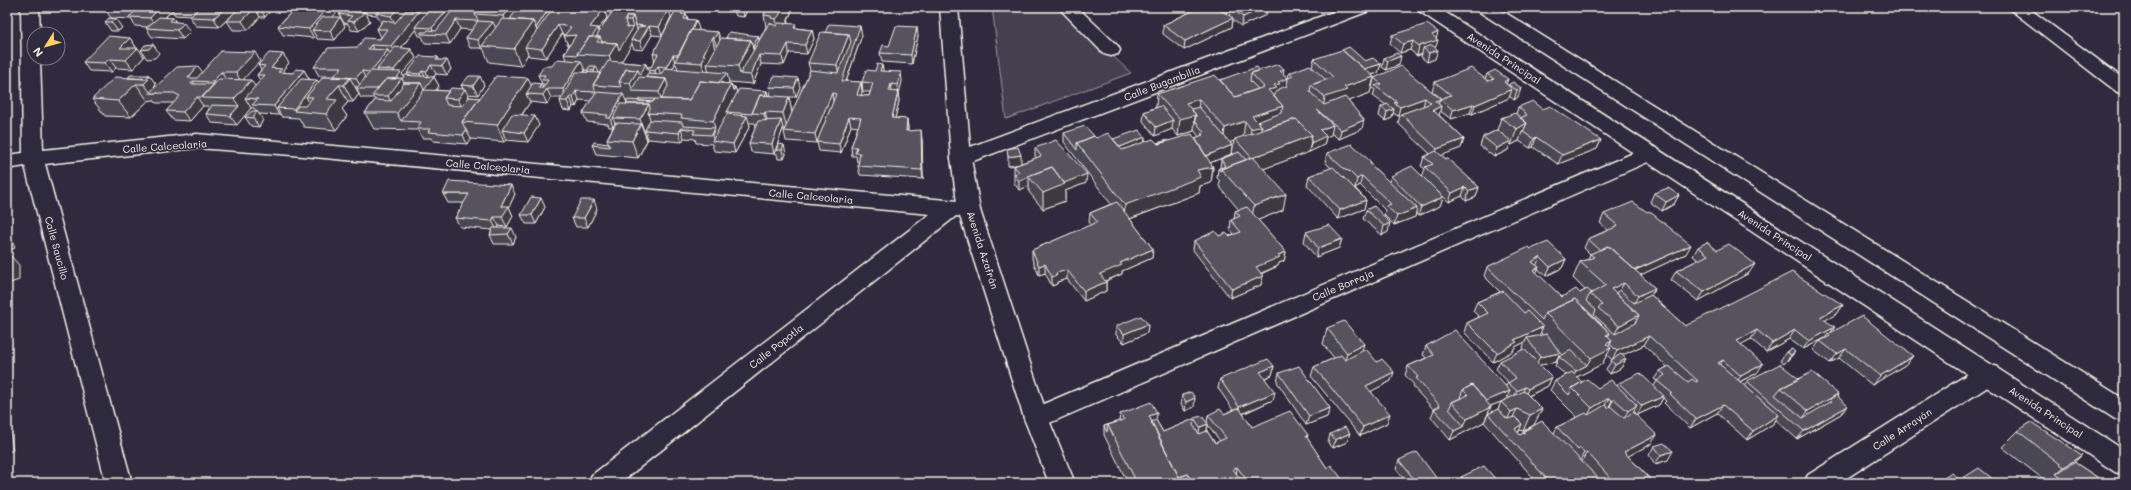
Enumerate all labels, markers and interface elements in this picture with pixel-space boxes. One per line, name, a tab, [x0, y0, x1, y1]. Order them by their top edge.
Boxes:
north arrow	[26, 26, 66, 66]
street label: Avenida Principal	[1464, 29, 1544, 87]
text: N	[29, 44, 46, 60]
street label: Calle Bugambilia	[1122, 62, 1202, 104]
street label: Calle Calceolaria	[122, 136, 208, 156]
street label: Calle Calceolaria	[445, 155, 531, 177]
street label: Calle Calceolaria	[768, 185, 854, 207]
street label: Avenida Principal	[1735, 206, 1815, 264]
street label: Avenida Azafrán	[964, 209, 1002, 291]
street label: Calle Saucillo	[42, 215, 72, 281]
street label: Calle Borraja	[1310, 266, 1376, 304]
street label: Calle Popotla	[746, 320, 806, 372]
street label: Avenida Principal	[2006, 383, 2086, 441]
street label: Calle Arrayán	[1870, 405, 1934, 453]

